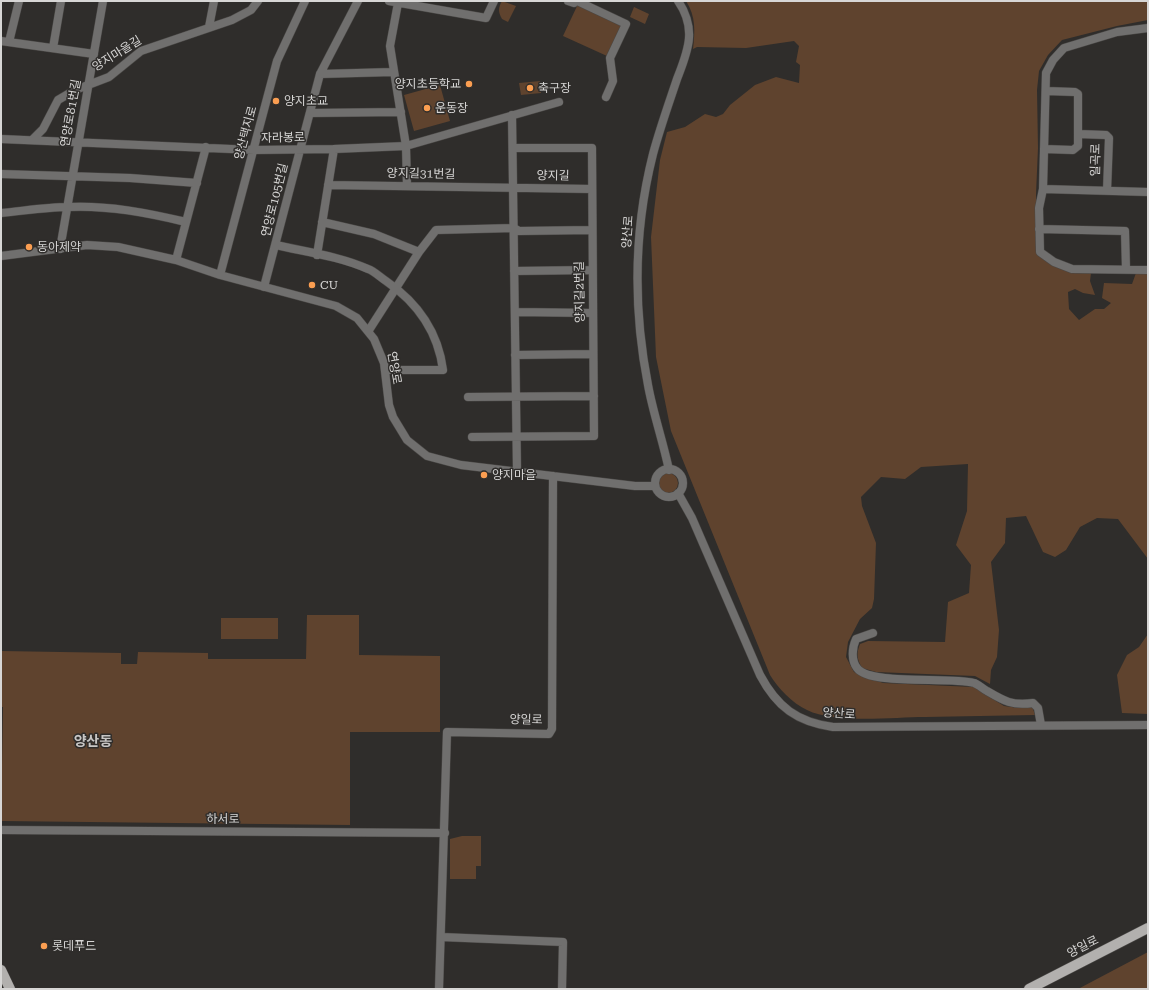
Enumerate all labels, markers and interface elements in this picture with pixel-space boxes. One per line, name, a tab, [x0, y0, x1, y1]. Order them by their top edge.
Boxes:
street label: 양지마을길	[90, 33, 144, 75]
place label: 양지초등학교	[395, 77, 461, 91]
street label: 연양로81번길	[58, 78, 84, 148]
marker: 양지초등학교	[464, 79, 474, 89]
place label: 축구장	[538, 81, 571, 95]
marker: 축구장	[525, 83, 535, 93]
place label: 양지초교	[284, 94, 328, 108]
marker: 양지초교	[271, 96, 281, 106]
place label: 운동장	[435, 101, 468, 115]
marker: 운동장	[422, 103, 432, 113]
street label: 양산택지로	[232, 104, 260, 162]
street label: 자라봉로	[261, 130, 305, 146]
street label: 일곡로	[1089, 143, 1103, 177]
street label: 연양로105번길	[259, 162, 291, 238]
street label: 양지길31번길	[387, 166, 455, 182]
street label: 양지길	[536, 169, 570, 183]
street label: 양산로	[620, 215, 636, 249]
place label: 동아제약	[37, 240, 81, 254]
marker: 동아제약	[24, 242, 34, 252]
street label: 양지길2번길	[572, 261, 588, 323]
place label: CU	[320, 278, 338, 292]
marker: CU	[307, 280, 317, 290]
street label: 연양로	[384, 350, 404, 386]
place label: 양지마을	[492, 468, 536, 482]
marker: 양지마을	[479, 470, 489, 480]
street label: 양산로	[822, 706, 856, 722]
street label: 양일로	[509, 713, 543, 727]
district label: 양산동	[74, 734, 112, 750]
street label: 하서로	[206, 812, 240, 826]
street label: 양일로	[1065, 933, 1101, 961]
place label: 롯데푸드	[52, 939, 96, 953]
marker: 롯데푸드	[39, 941, 49, 951]

